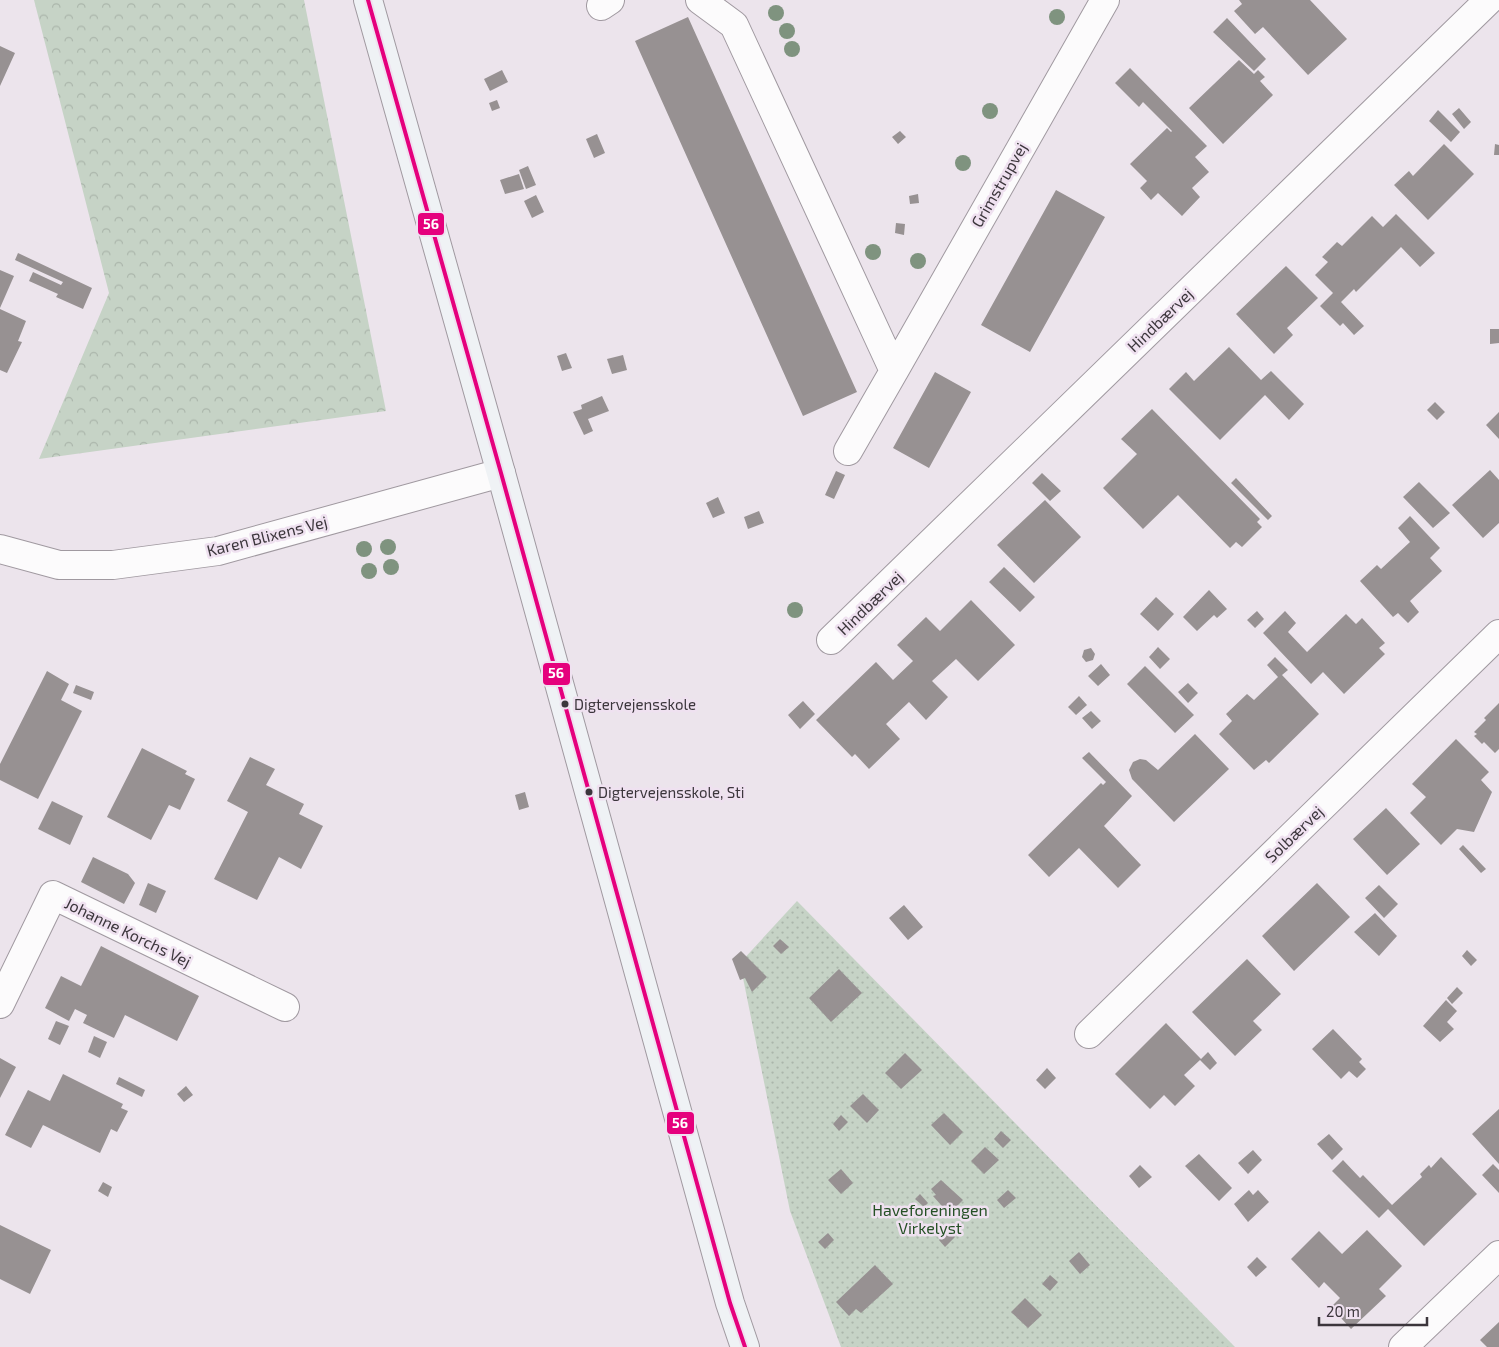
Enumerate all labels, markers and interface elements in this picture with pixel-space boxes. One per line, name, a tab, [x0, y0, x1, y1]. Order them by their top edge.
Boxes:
street label: Grimstrupvej	[967, 139, 1031, 231]
line badge: 56	[417, 212, 445, 236]
text: 56	[423, 215, 439, 232]
street label: Hindbærvej	[1123, 284, 1197, 356]
street label: Karen Blixens Vej	[205, 511, 329, 561]
street label: Hindbærvej	[833, 567, 907, 639]
line badge: 56	[542, 662, 571, 686]
text: 56	[548, 664, 564, 681]
place label: Digtervejensskole	[574, 695, 696, 714]
marker: Digtervejensskole	[560, 699, 570, 709]
place label: Digtervejensskole, Sti	[598, 783, 744, 802]
marker: Digtervejensskole, Sti	[584, 787, 594, 797]
street label: Solbærvej	[1261, 801, 1327, 867]
street label: Johanne Korchs Vej	[62, 893, 194, 971]
line badge: 56	[666, 1111, 695, 1135]
text: 56	[672, 1114, 688, 1131]
park label: Haveforeningen Virkelyst	[872, 1200, 988, 1237]
scale bar	[1319, 1294, 1426, 1326]
text: 20 m	[1326, 1302, 1360, 1320]

